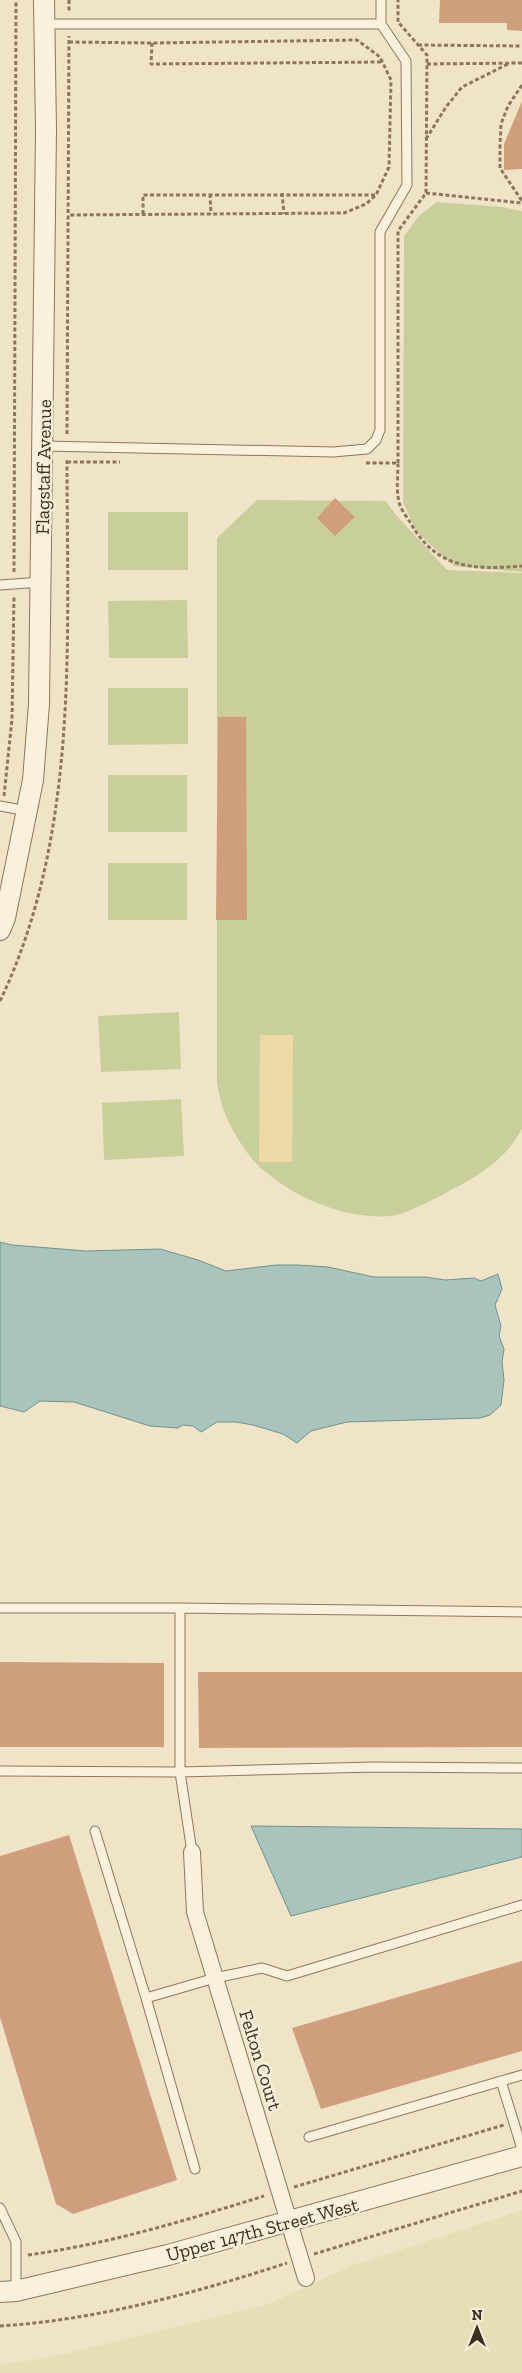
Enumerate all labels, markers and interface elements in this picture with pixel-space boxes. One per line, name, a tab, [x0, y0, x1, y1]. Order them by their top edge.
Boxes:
street label: Flagstaff Avenue	[31, 399, 56, 535]
street label: Felton Court	[234, 2007, 287, 2113]
street label: Upper 147th Street West	[163, 2193, 361, 2266]
north arrow	[452, 2303, 502, 2353]
text: N	[472, 2307, 483, 2324]

